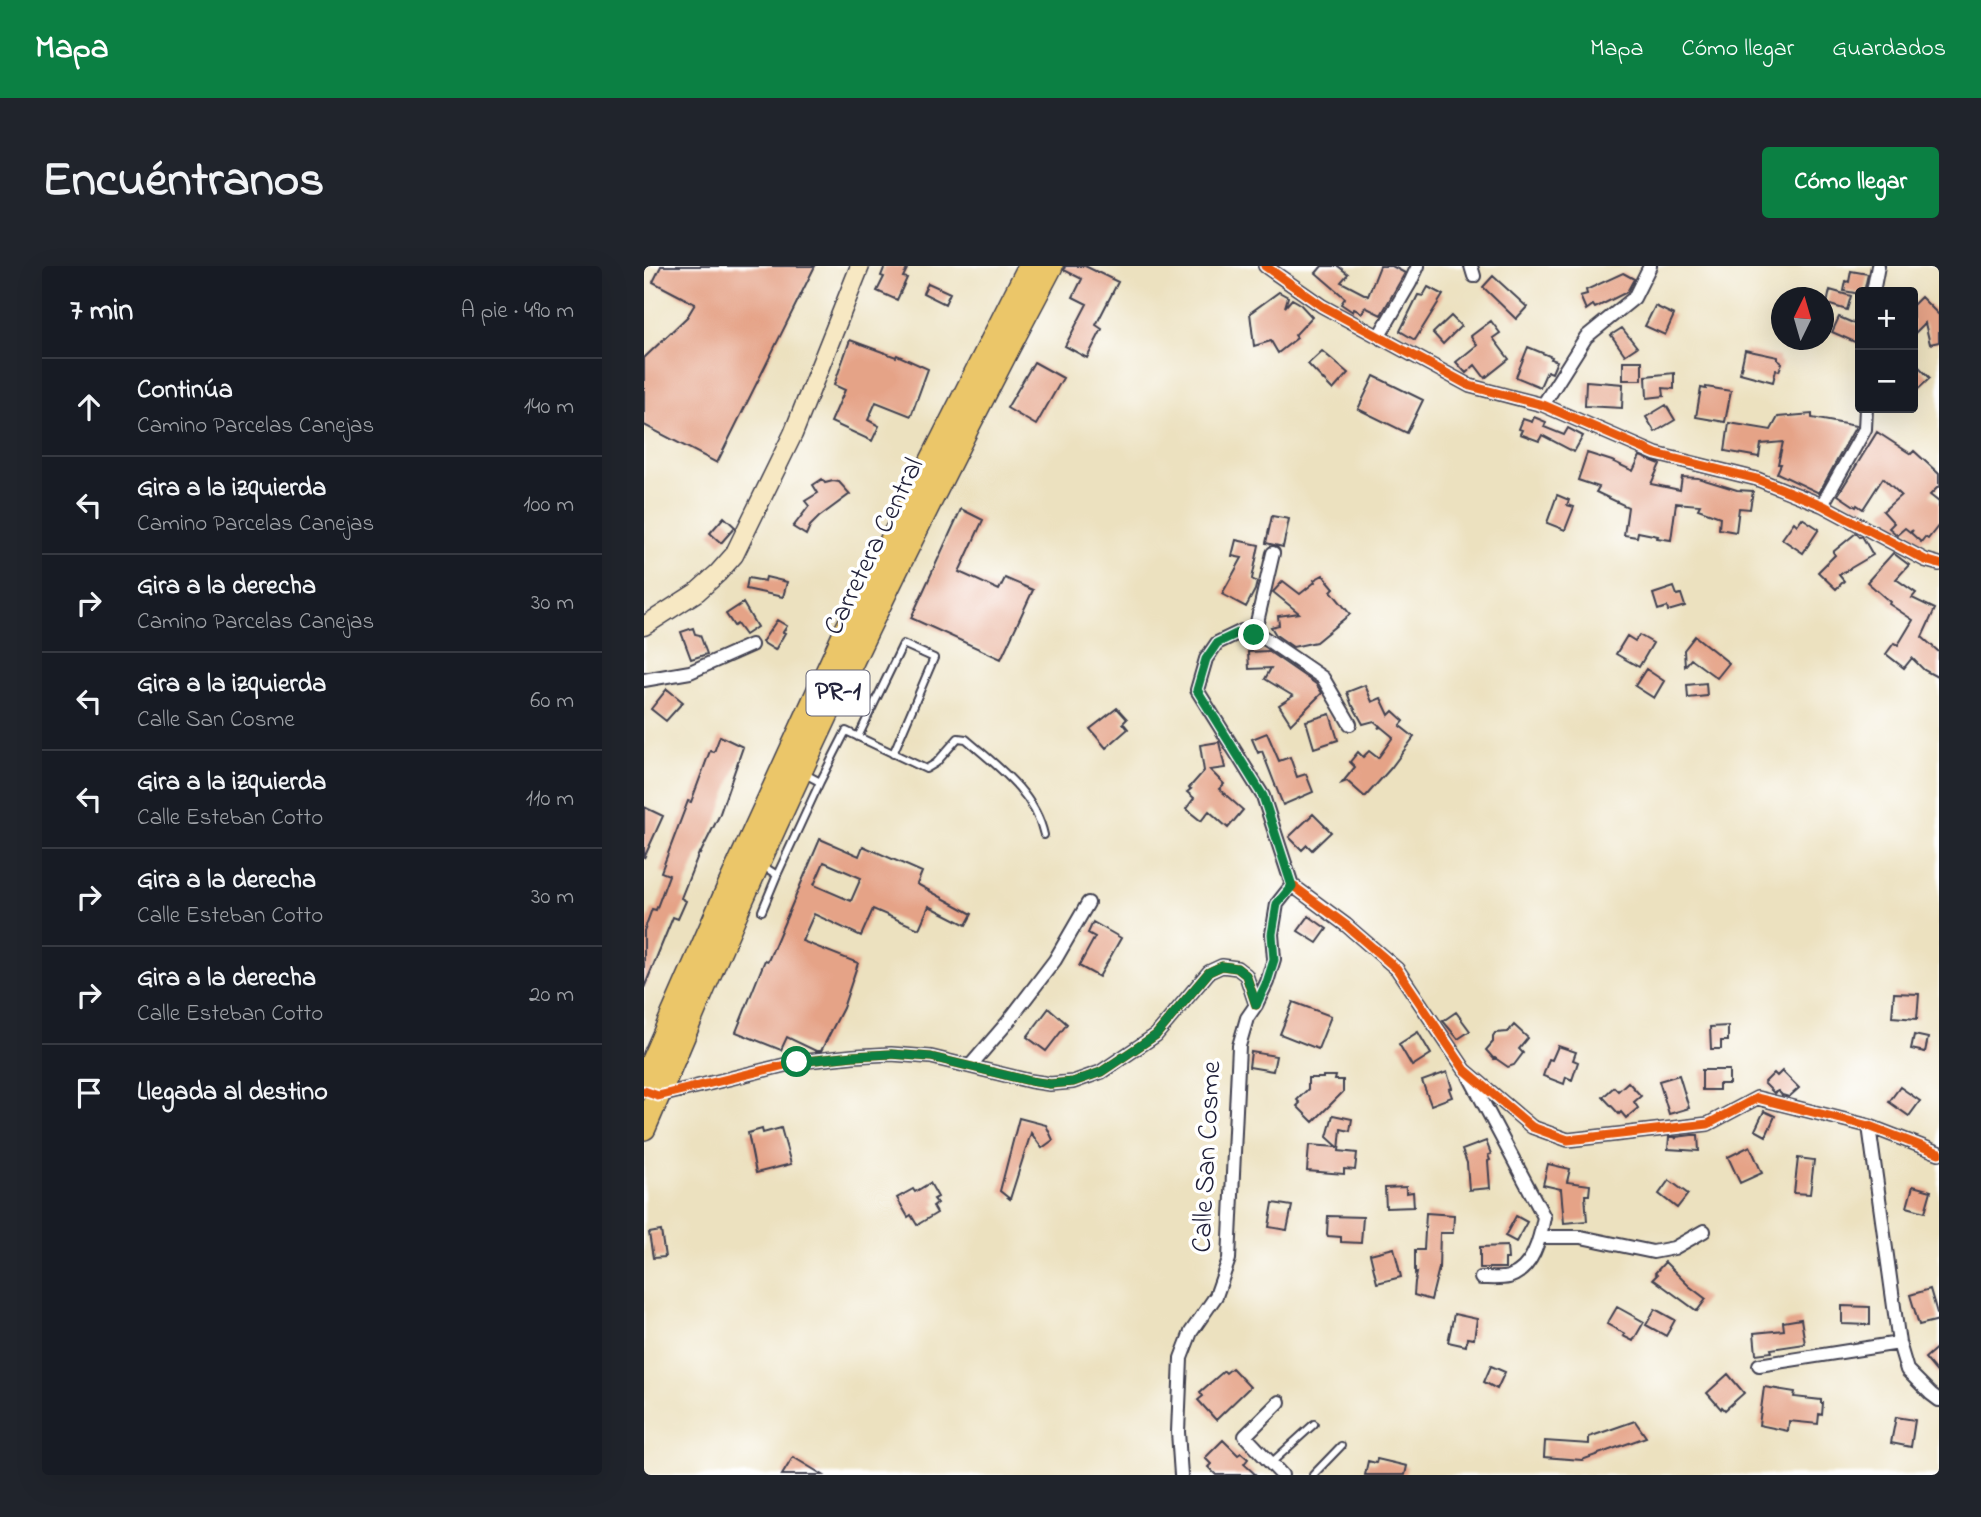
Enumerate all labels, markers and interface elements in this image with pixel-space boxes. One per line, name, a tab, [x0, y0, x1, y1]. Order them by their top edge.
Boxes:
text: Mapa	[35, 25, 109, 73]
text: Mapa	[1590, 32, 1643, 67]
text: Cómo llegar	[1681, 32, 1794, 67]
text: Guardados	[1832, 32, 1946, 67]
text: Encuéntranos	[42, 146, 324, 218]
button: Cómo llegar	[1762, 147, 1939, 218]
north arrow	[1771, 287, 1834, 350]
map controls	[1855, 287, 1918, 413]
button: +	[1855, 287, 1918, 350]
text: 7 min	[70, 290, 133, 334]
text: A pie · 490 m	[461, 295, 574, 328]
button: −	[1855, 350, 1918, 413]
text: Continúa	[137, 372, 233, 410]
icon: ahead	[70, 388, 108, 426]
text: 140 m	[524, 391, 574, 424]
text: Camino Parcelas Canejas	[137, 410, 374, 443]
street label: Carretera Central	[814, 451, 936, 643]
text: Gira a la izquierda	[137, 470, 326, 508]
icon: left	[70, 486, 108, 524]
text: 100 m	[523, 489, 574, 522]
text: Camino Parcelas Canejas	[137, 508, 374, 541]
text: Gira a la derecha	[137, 568, 316, 606]
icon: right	[70, 584, 108, 622]
text: 30 m	[531, 587, 574, 620]
text: Camino Parcelas Canejas	[137, 606, 374, 639]
route end	[1238, 619, 1269, 650]
text: Gira a la izquierda	[137, 666, 326, 704]
road number: PR-1	[806, 670, 870, 715]
icon: left	[70, 682, 108, 720]
text: 60 m	[530, 685, 574, 718]
text: Calle San Cosme	[137, 704, 295, 737]
text: Gira a la izquierda	[137, 764, 326, 802]
icon: left	[70, 780, 108, 818]
text: 110 m	[526, 783, 574, 816]
text: Calle Esteban Cotto	[137, 802, 323, 835]
text: Gira a la derecha	[137, 862, 316, 900]
icon: right	[70, 878, 108, 916]
text: 30 m	[531, 881, 574, 914]
text: Calle Esteban Cotto	[137, 900, 323, 933]
text: Gira a la derecha	[137, 960, 316, 998]
icon: right	[70, 976, 108, 1014]
text: 20 m	[529, 979, 574, 1012]
text: Calle Esteban Cotto	[137, 998, 323, 1031]
route start	[781, 1046, 812, 1077]
street label: Calle San Cosme	[1183, 1060, 1234, 1254]
icon: arrive	[70, 1074, 108, 1112]
text: Llegada al destino	[137, 1074, 328, 1112]

